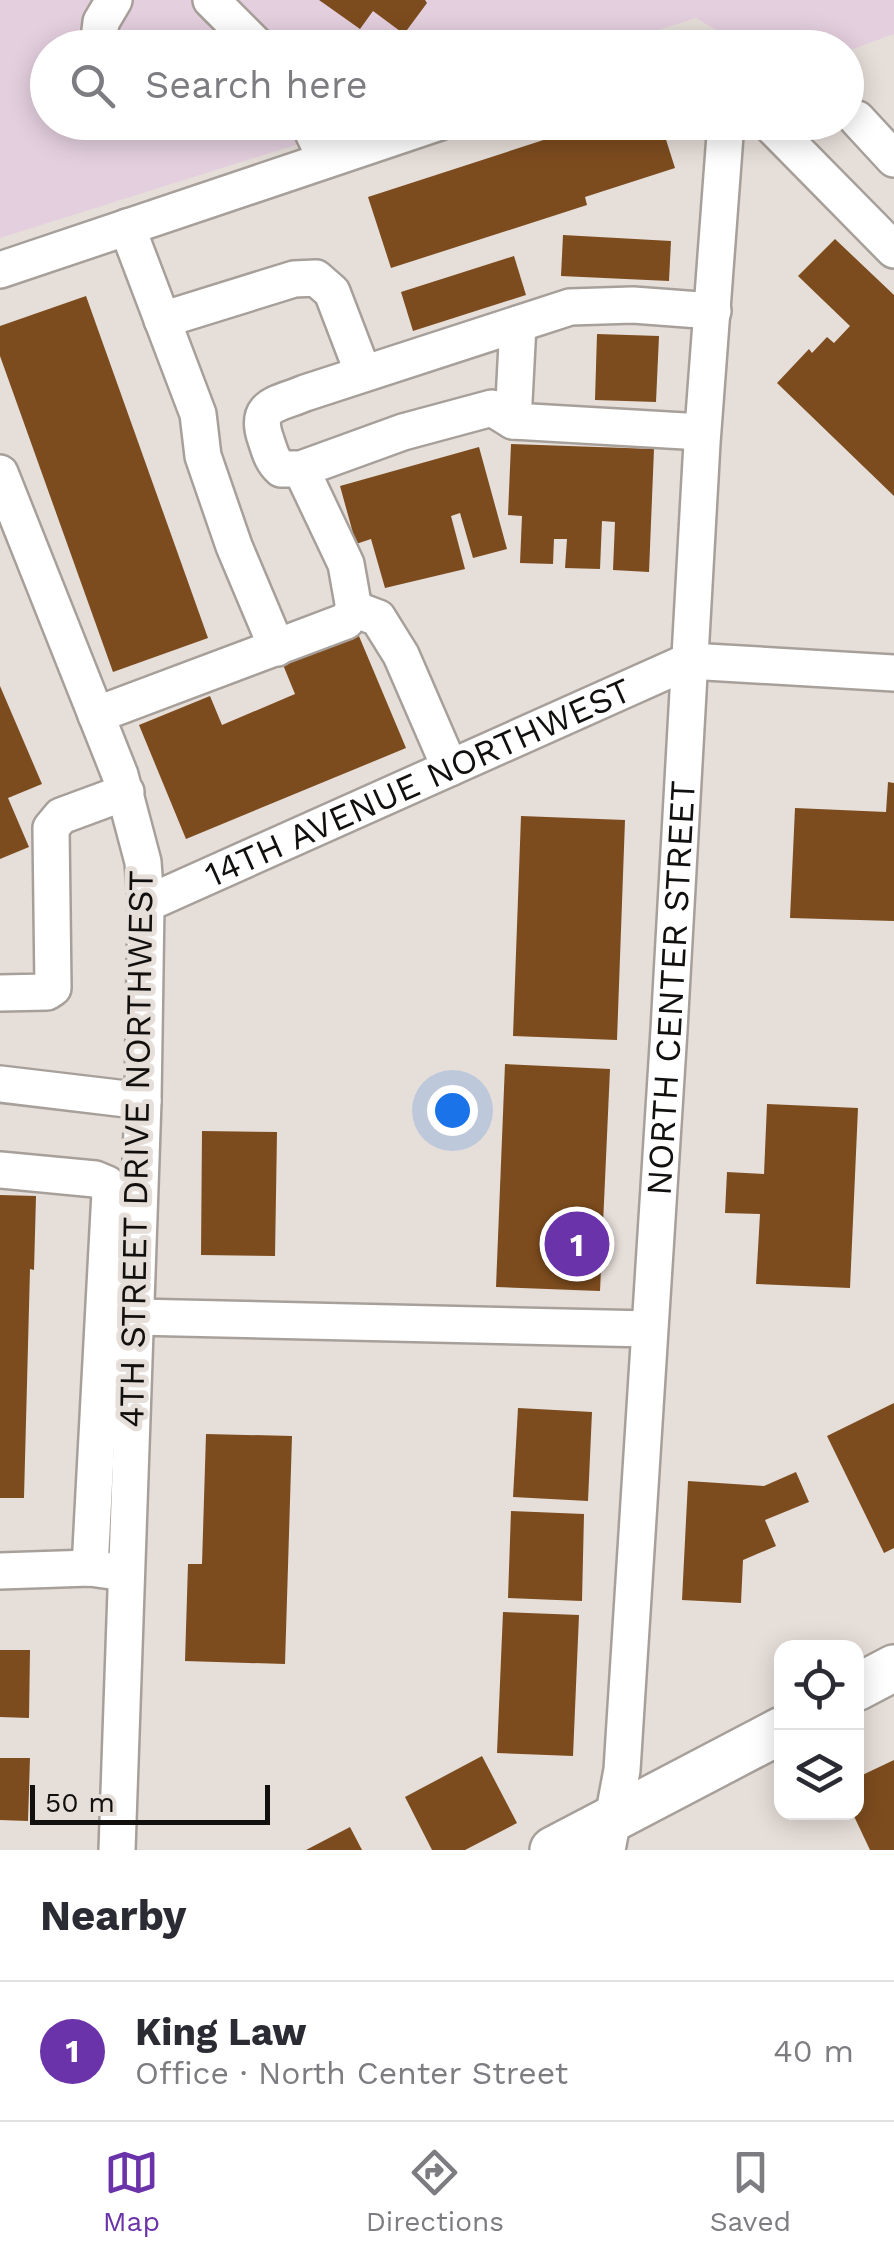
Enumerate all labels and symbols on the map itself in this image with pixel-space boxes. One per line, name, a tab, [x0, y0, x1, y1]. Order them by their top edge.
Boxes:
street label: 14TH AVENUE NORTHWEST	[198, 669, 638, 896]
street label: NORTH CENTER STREET	[638, 779, 704, 1197]
street label: 4TH STREET DRIVE NORTHWEST	[110, 870, 162, 1428]
your location	[427, 1085, 478, 1136]
pin: 1	[544, 1206, 610, 1282]
scale bar	[30, 1780, 270, 1824]

